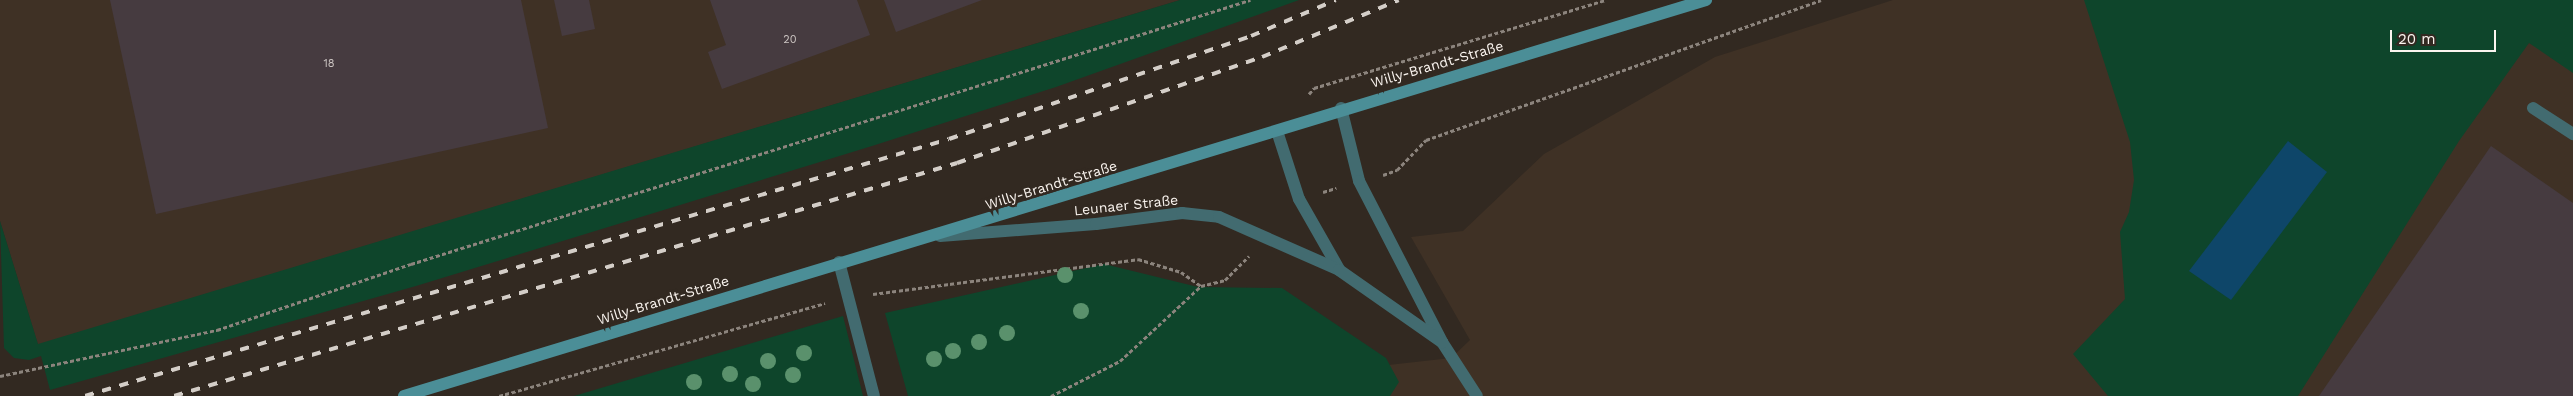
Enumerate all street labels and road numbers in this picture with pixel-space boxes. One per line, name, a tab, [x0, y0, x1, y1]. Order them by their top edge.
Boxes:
street label: Willy-Brandt-Straße	[1369, 37, 1505, 91]
street label: Willy-Brandt-Straße	[983, 157, 1119, 213]
street label: Leunaer Straße	[1073, 191, 1179, 219]
street label: Willy-Brandt-Straße	[595, 272, 731, 328]

